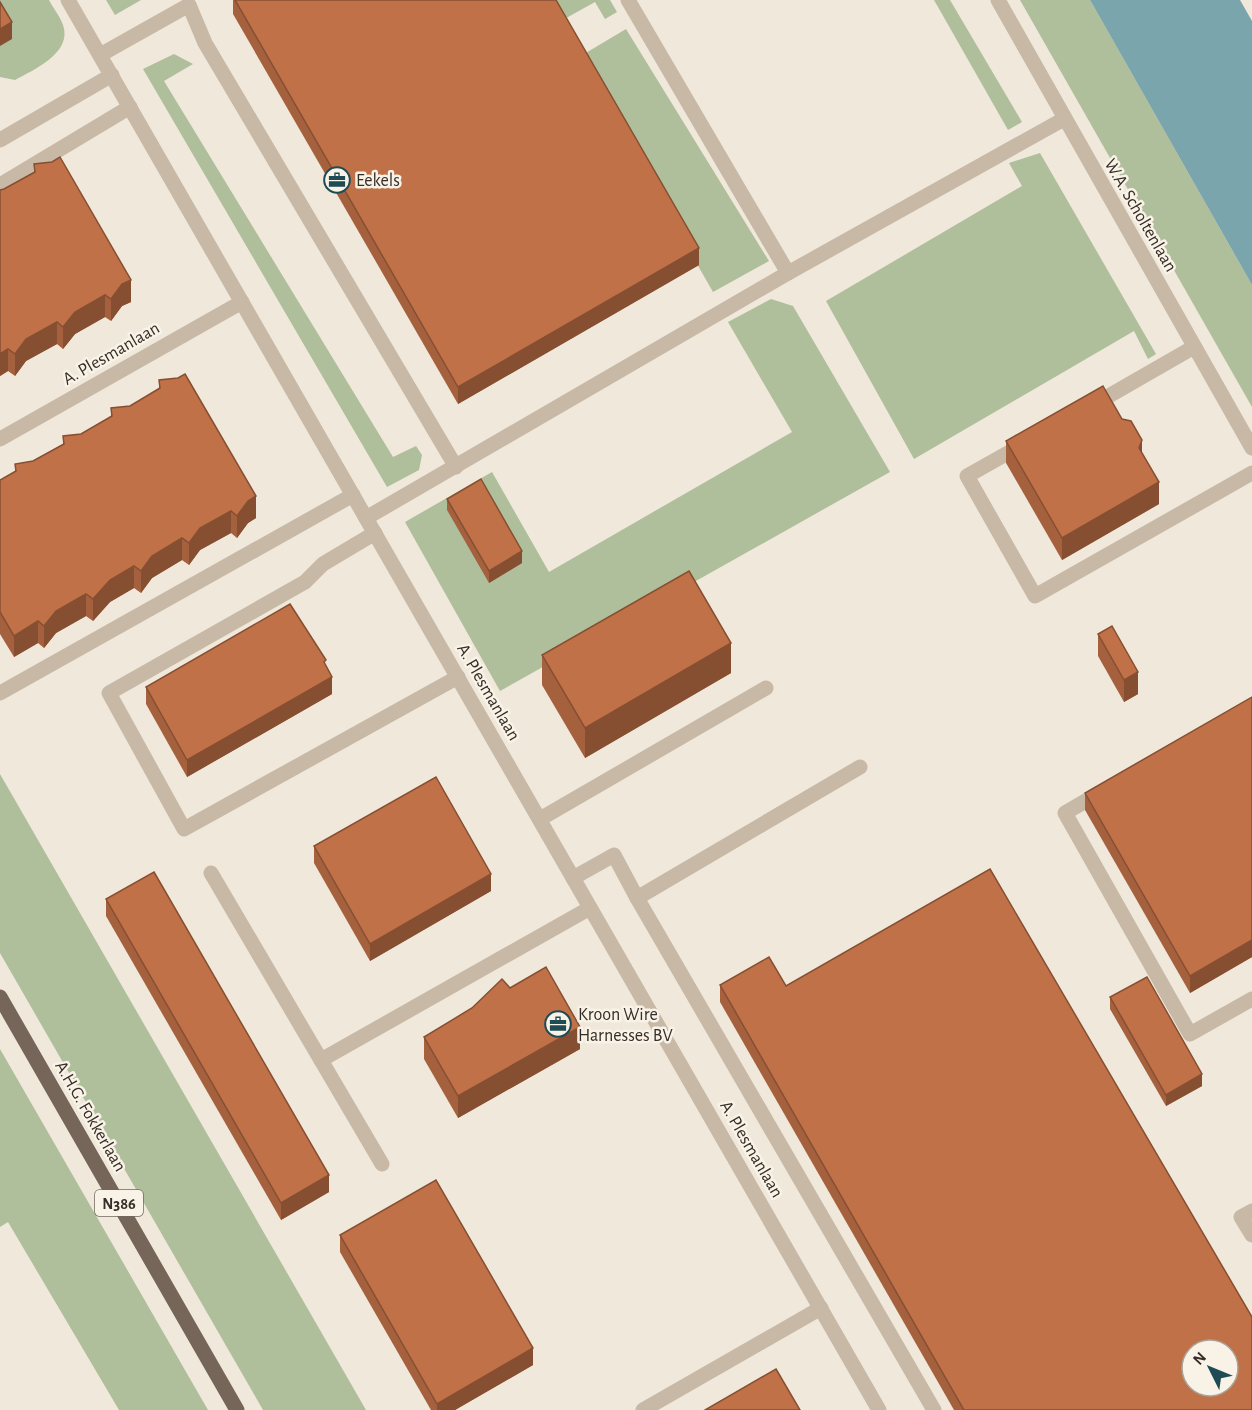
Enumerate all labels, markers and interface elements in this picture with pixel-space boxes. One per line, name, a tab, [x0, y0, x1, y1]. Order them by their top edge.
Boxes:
street label: W.A. Scholtenlaan	[1101, 156, 1180, 275]
office icon: Eekels	[322, 165, 352, 195]
place label: Eekels	[356, 172, 400, 190]
street label: A. Plesmanlaan	[60, 319, 163, 389]
street label: A. Plesmanlaan	[453, 641, 523, 744]
place label: Kroon Wire Harnesses BV	[578, 1006, 673, 1045]
office icon: Kroon Wire Harnesses BV	[543, 1009, 573, 1039]
street label: A.H.G. Fokkerlaan	[51, 1058, 129, 1175]
street label: A. Plesmanlaan	[716, 1098, 786, 1201]
road number: N386	[95, 1190, 143, 1216]
north arrow	[1180, 1338, 1240, 1398]
text: N	[1190, 1349, 1209, 1368]

